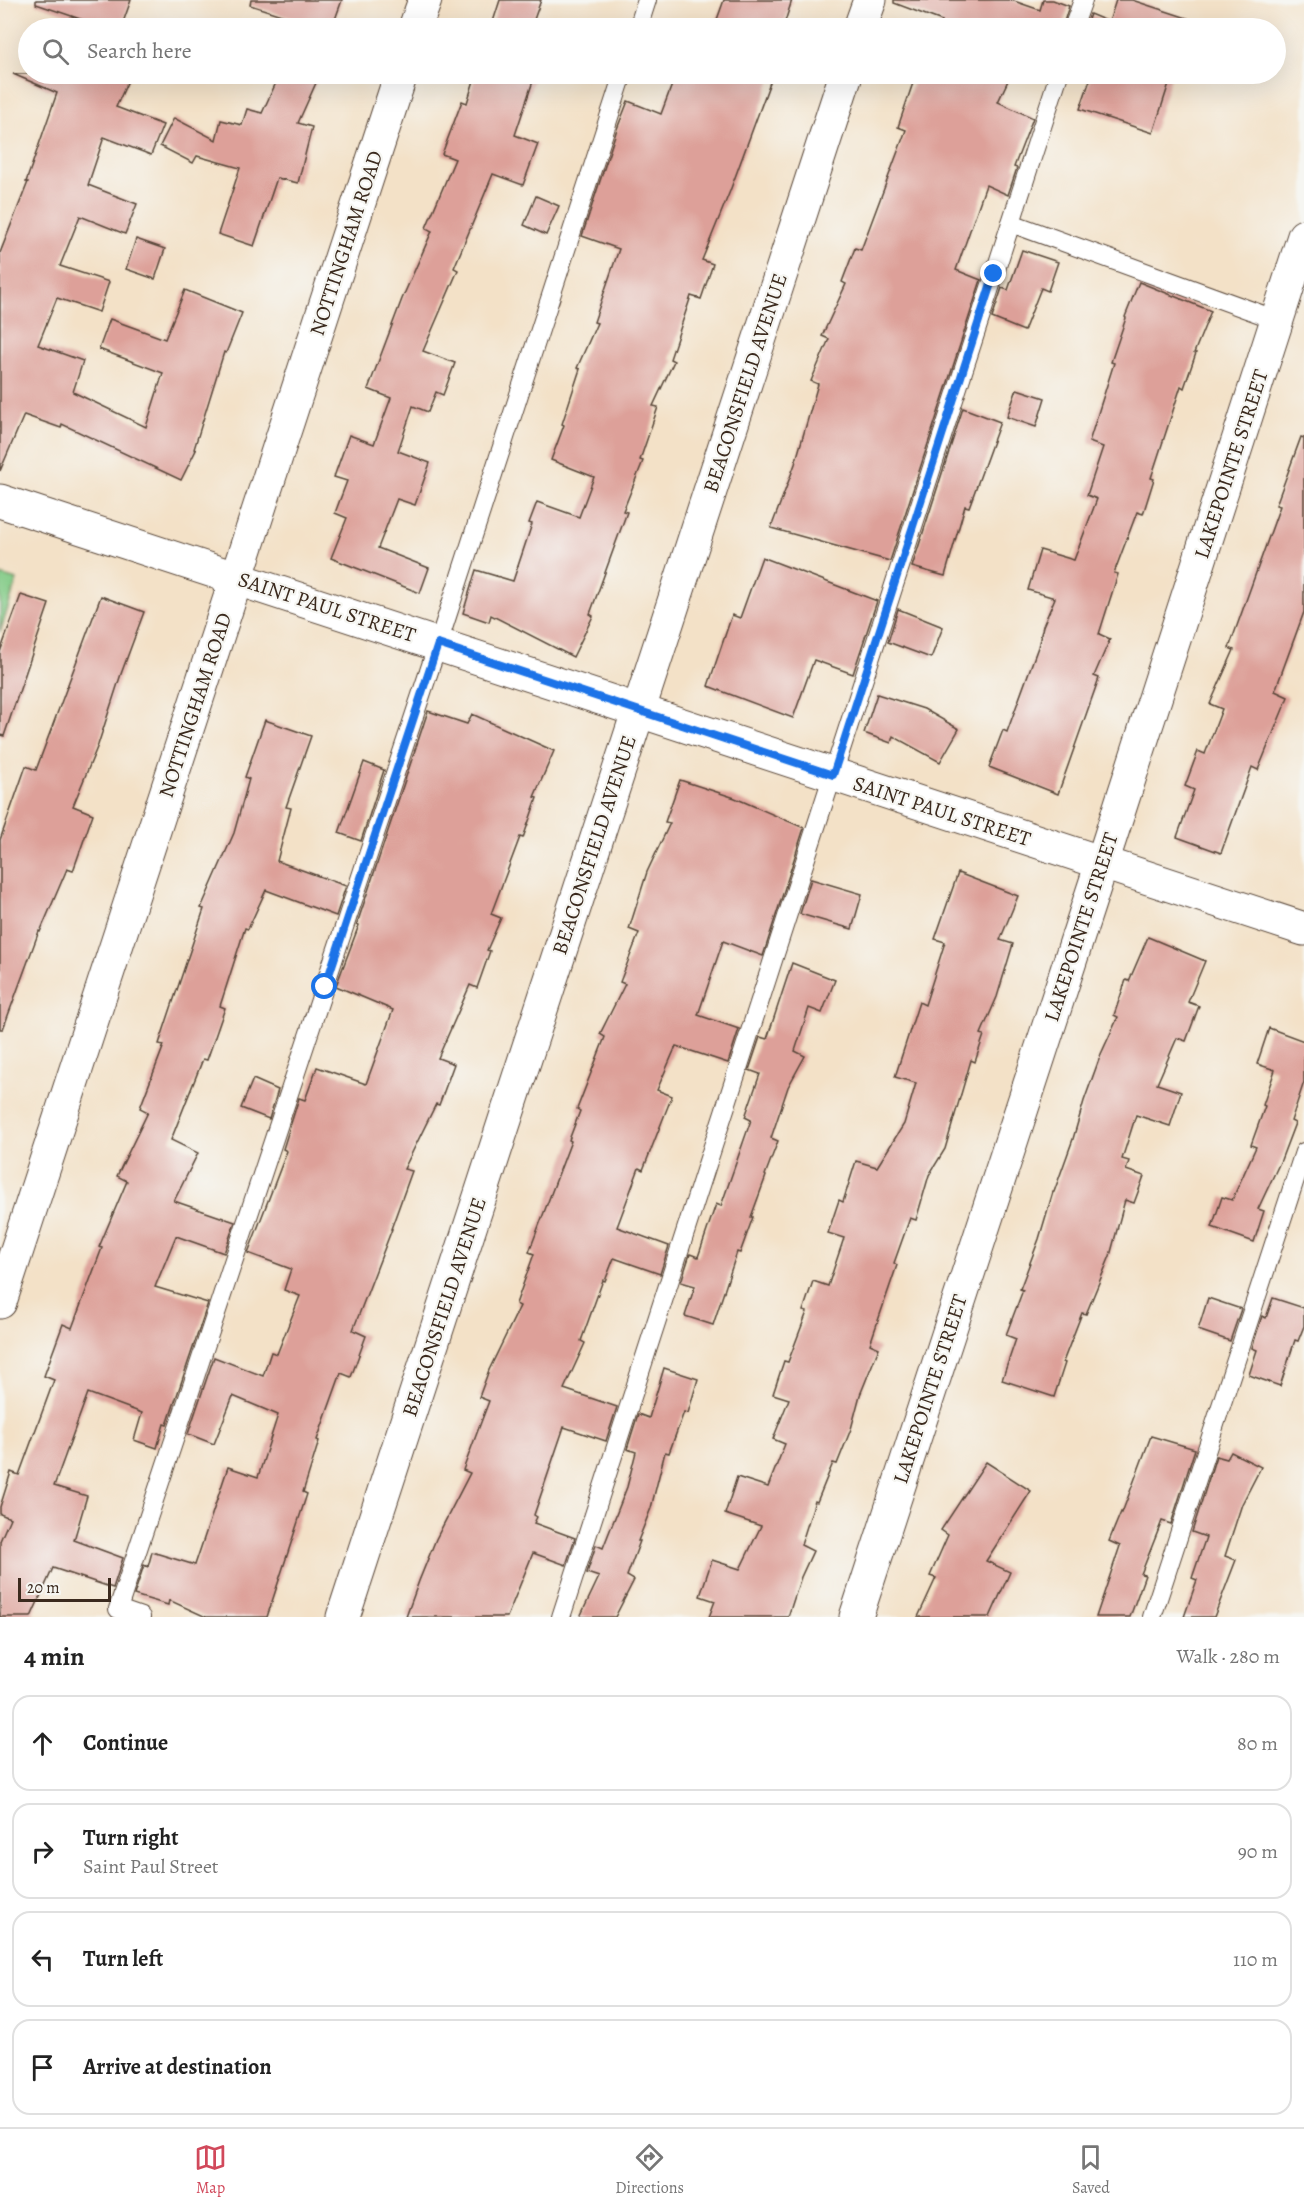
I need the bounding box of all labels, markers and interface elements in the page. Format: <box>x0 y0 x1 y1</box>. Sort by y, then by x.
search box <box>18 18 1286 84</box>
icon: search <box>39 35 72 68</box>
text: Search here <box>87 36 192 66</box>
street label: NOTTINGHAM ROAD <box>303 147 389 339</box>
route end <box>980 260 1006 286</box>
street label: BEACONSFIELD AVENUE <box>696 270 794 496</box>
street label: LAKEPOINTE STREET <box>1187 365 1275 562</box>
street label: SAINT PAUL STREET <box>235 565 420 649</box>
street label: NOTTINGHAM ROAD <box>152 609 238 801</box>
street label: BEACONSFIELD AVENUE <box>545 732 643 958</box>
street label: SAINT PAUL STREET <box>850 769 1035 853</box>
street label: LAKEPOINTE STREET <box>1037 828 1125 1025</box>
route start <box>311 973 337 999</box>
street label: BEACONSFIELD AVENUE <box>395 1194 493 1420</box>
street label: LAKEPOINTE STREET <box>886 1290 974 1487</box>
scale bar <box>18 1575 111 1602</box>
text: 20 m <box>27 1577 60 1599</box>
text: 4 min <box>24 1639 85 1674</box>
text: Walk · 280 m <box>1176 1643 1280 1670</box>
icon: ahead <box>26 1727 59 1760</box>
text: Continue <box>83 1728 168 1758</box>
text: 80 m <box>1237 1730 1278 1757</box>
text: Turn right <box>83 1823 179 1853</box>
icon: right <box>26 1835 59 1868</box>
text: 90 m <box>1238 1838 1278 1865</box>
text: Saint Paul Street <box>83 1853 218 1880</box>
icon: left <box>26 1943 59 1976</box>
text: Turn left <box>83 1944 163 1974</box>
text: 110 m <box>1233 1946 1278 1973</box>
icon: arrive <box>26 2051 59 2084</box>
text: Arrive at destination <box>83 2052 272 2082</box>
tab: Map <box>194 2141 227 2199</box>
tab: Directions <box>615 2141 684 2199</box>
tab: Saved <box>1072 2141 1110 2199</box>

